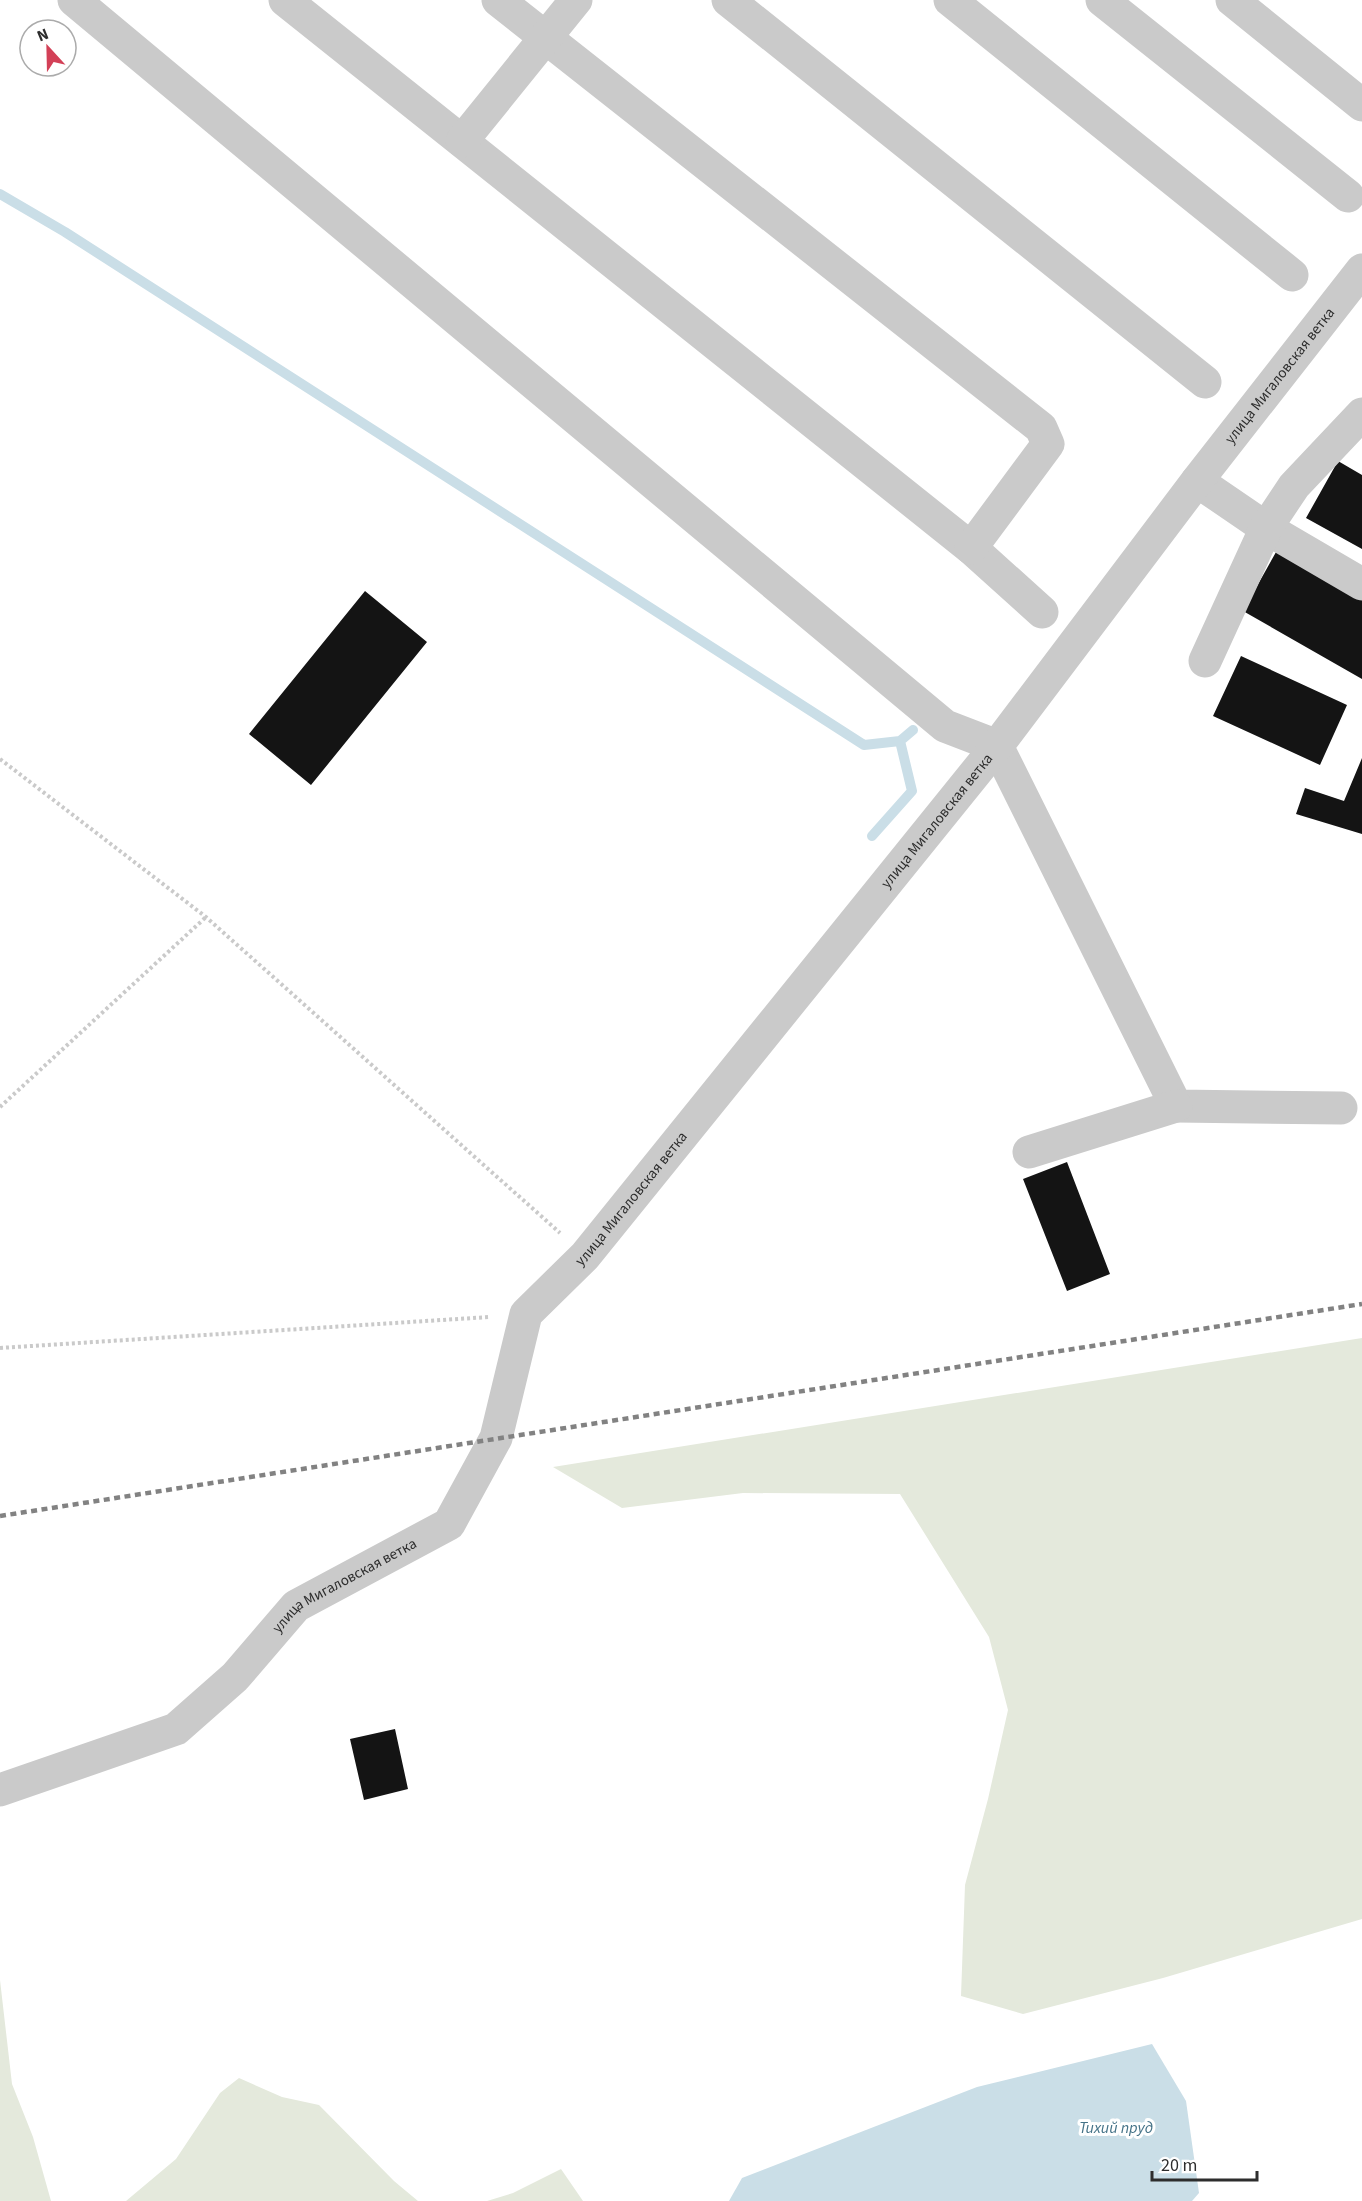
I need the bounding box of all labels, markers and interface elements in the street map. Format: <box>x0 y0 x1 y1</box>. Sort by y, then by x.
north arrow <box>18 18 78 78</box>
text: N <box>34 23 52 47</box>
street label: улица Мигаловская ветка <box>1220 303 1339 448</box>
street label: улица Мигаловская ветка <box>876 749 998 893</box>
street label: улица Мигаловская ветка <box>570 1127 692 1271</box>
street label: улица Мигаловская ветка <box>267 1533 420 1637</box>
water label: Тихий пруд <box>1079 2117 1153 2139</box>
scale bar <box>1152 2144 1257 2182</box>
text: 20 m <box>1161 2153 1197 2178</box>

